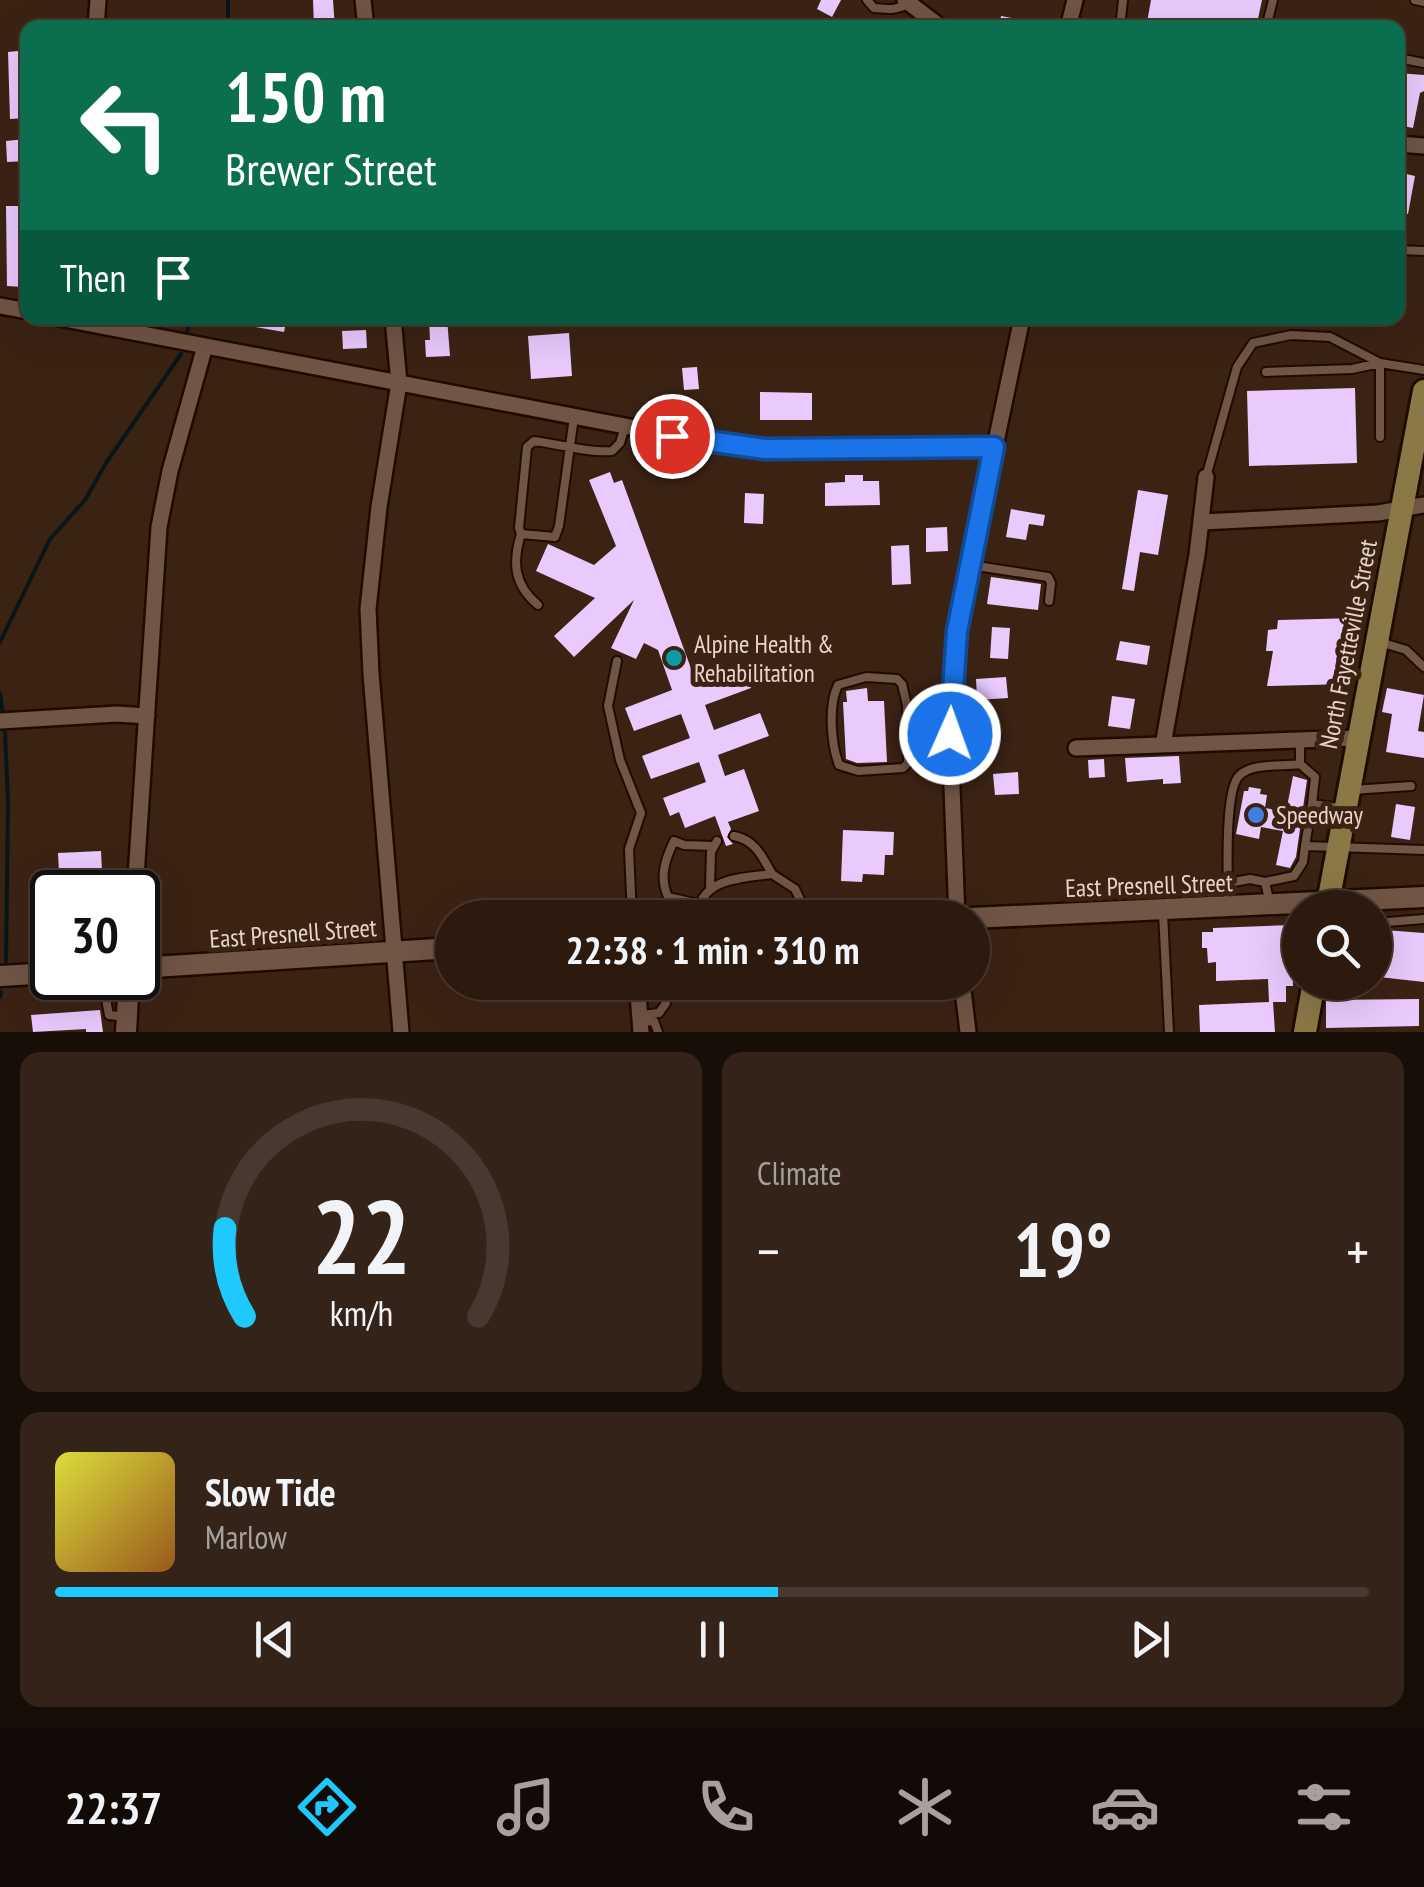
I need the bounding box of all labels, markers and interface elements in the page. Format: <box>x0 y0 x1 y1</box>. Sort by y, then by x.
text: 150 m <box>225 51 386 141</box>
icon: left <box>60 60 190 190</box>
text: Brewer Street <box>225 139 437 197</box>
icon: arrive <box>146 250 201 305</box>
text: Then <box>60 253 126 302</box>
pin <box>630 394 715 479</box>
icon: arrive <box>645 409 700 464</box>
street label: North Fayetteville Street <box>1312 537 1384 751</box>
place label: Alpine Health & Rehabilitation <box>694 628 834 689</box>
marker: Alpine Health & Rehabilitation <box>663 647 685 669</box>
position arrow <box>898 682 1002 786</box>
place label: Speedway <box>1276 799 1364 831</box>
marker: Speedway <box>1245 804 1267 826</box>
street label: East Presnell Street <box>1065 866 1233 904</box>
speed limit sign: 30 <box>30 870 160 1000</box>
map controls <box>1282 890 1392 1000</box>
button: search <box>1282 890 1392 1000</box>
street label: East Presnell Street <box>208 911 378 955</box>
text: 22:38 · 1 min · 310 m <box>566 925 859 974</box>
text: Climate <box>757 1152 841 1194</box>
text: 22 <box>311 1168 411 1303</box>
text: 19° <box>1013 1201 1113 1298</box>
text: − <box>757 1215 780 1286</box>
text: + <box>1346 1215 1369 1286</box>
text: km/h <box>329 1290 393 1336</box>
text: Slow Tide <box>205 1467 336 1516</box>
text: Marlow <box>205 1516 287 1558</box>
icon: previous <box>247 1612 302 1667</box>
icon: pause <box>685 1612 740 1667</box>
icon: next <box>1123 1612 1178 1667</box>
icon: directions <box>292 1772 362 1842</box>
icon: music <box>491 1772 561 1842</box>
icon: phone <box>691 1772 761 1842</box>
icon: climate <box>890 1772 960 1842</box>
icon: car <box>1090 1772 1160 1842</box>
icon: filters <box>1289 1772 1359 1842</box>
text: 22:37 <box>65 1778 162 1836</box>

